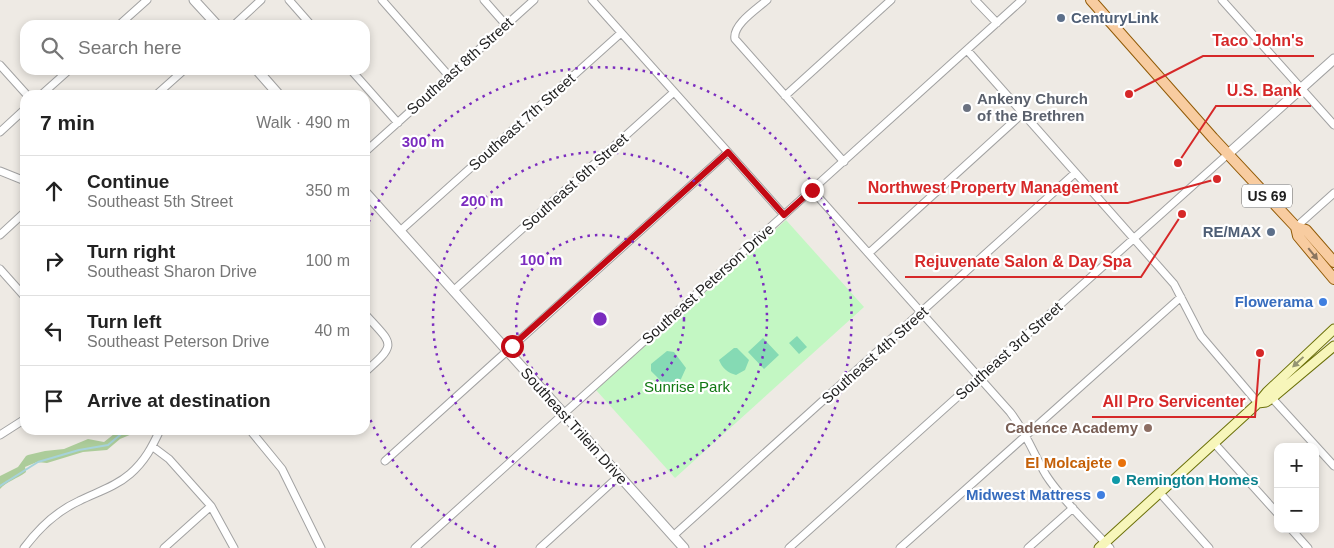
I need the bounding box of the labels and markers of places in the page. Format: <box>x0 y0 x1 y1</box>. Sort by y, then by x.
place label: CenturyLink <box>1071 9 1159 26</box>
marker: CenturyLink <box>1055 12 1067 24</box>
callout: Taco John's <box>1203 25 1314 56</box>
callout: U.S. Bank <box>1216 75 1311 106</box>
place label: Ankeny Church of the Brethren <box>977 90 1088 124</box>
marker: Ankeny Church of the Brethren <box>961 102 973 114</box>
callout: Northwest Property Management <box>858 172 1128 203</box>
place label: RE/MAX <box>1203 223 1261 240</box>
marker: RE/MAX <box>1265 226 1277 238</box>
callout: Rejuvenate Salon & Day Spa <box>905 246 1141 277</box>
place label: Flowerama <box>1235 293 1314 310</box>
marker: Flowerama <box>1317 296 1329 308</box>
centre of rings <box>591 310 609 328</box>
callout: All Pro Servicenter <box>1092 386 1255 417</box>
place label: Cadence Academy <box>1005 419 1139 436</box>
marker: Cadence Academy <box>1142 422 1154 434</box>
place label: El Molcajete <box>1025 454 1112 471</box>
marker: El Molcajete <box>1116 457 1128 469</box>
place label: Remington Homes <box>1126 471 1259 488</box>
marker: Remington Homes <box>1110 474 1122 486</box>
place label: Midwest Mattress <box>966 486 1091 503</box>
marker: Midwest Mattress <box>1095 489 1107 501</box>

